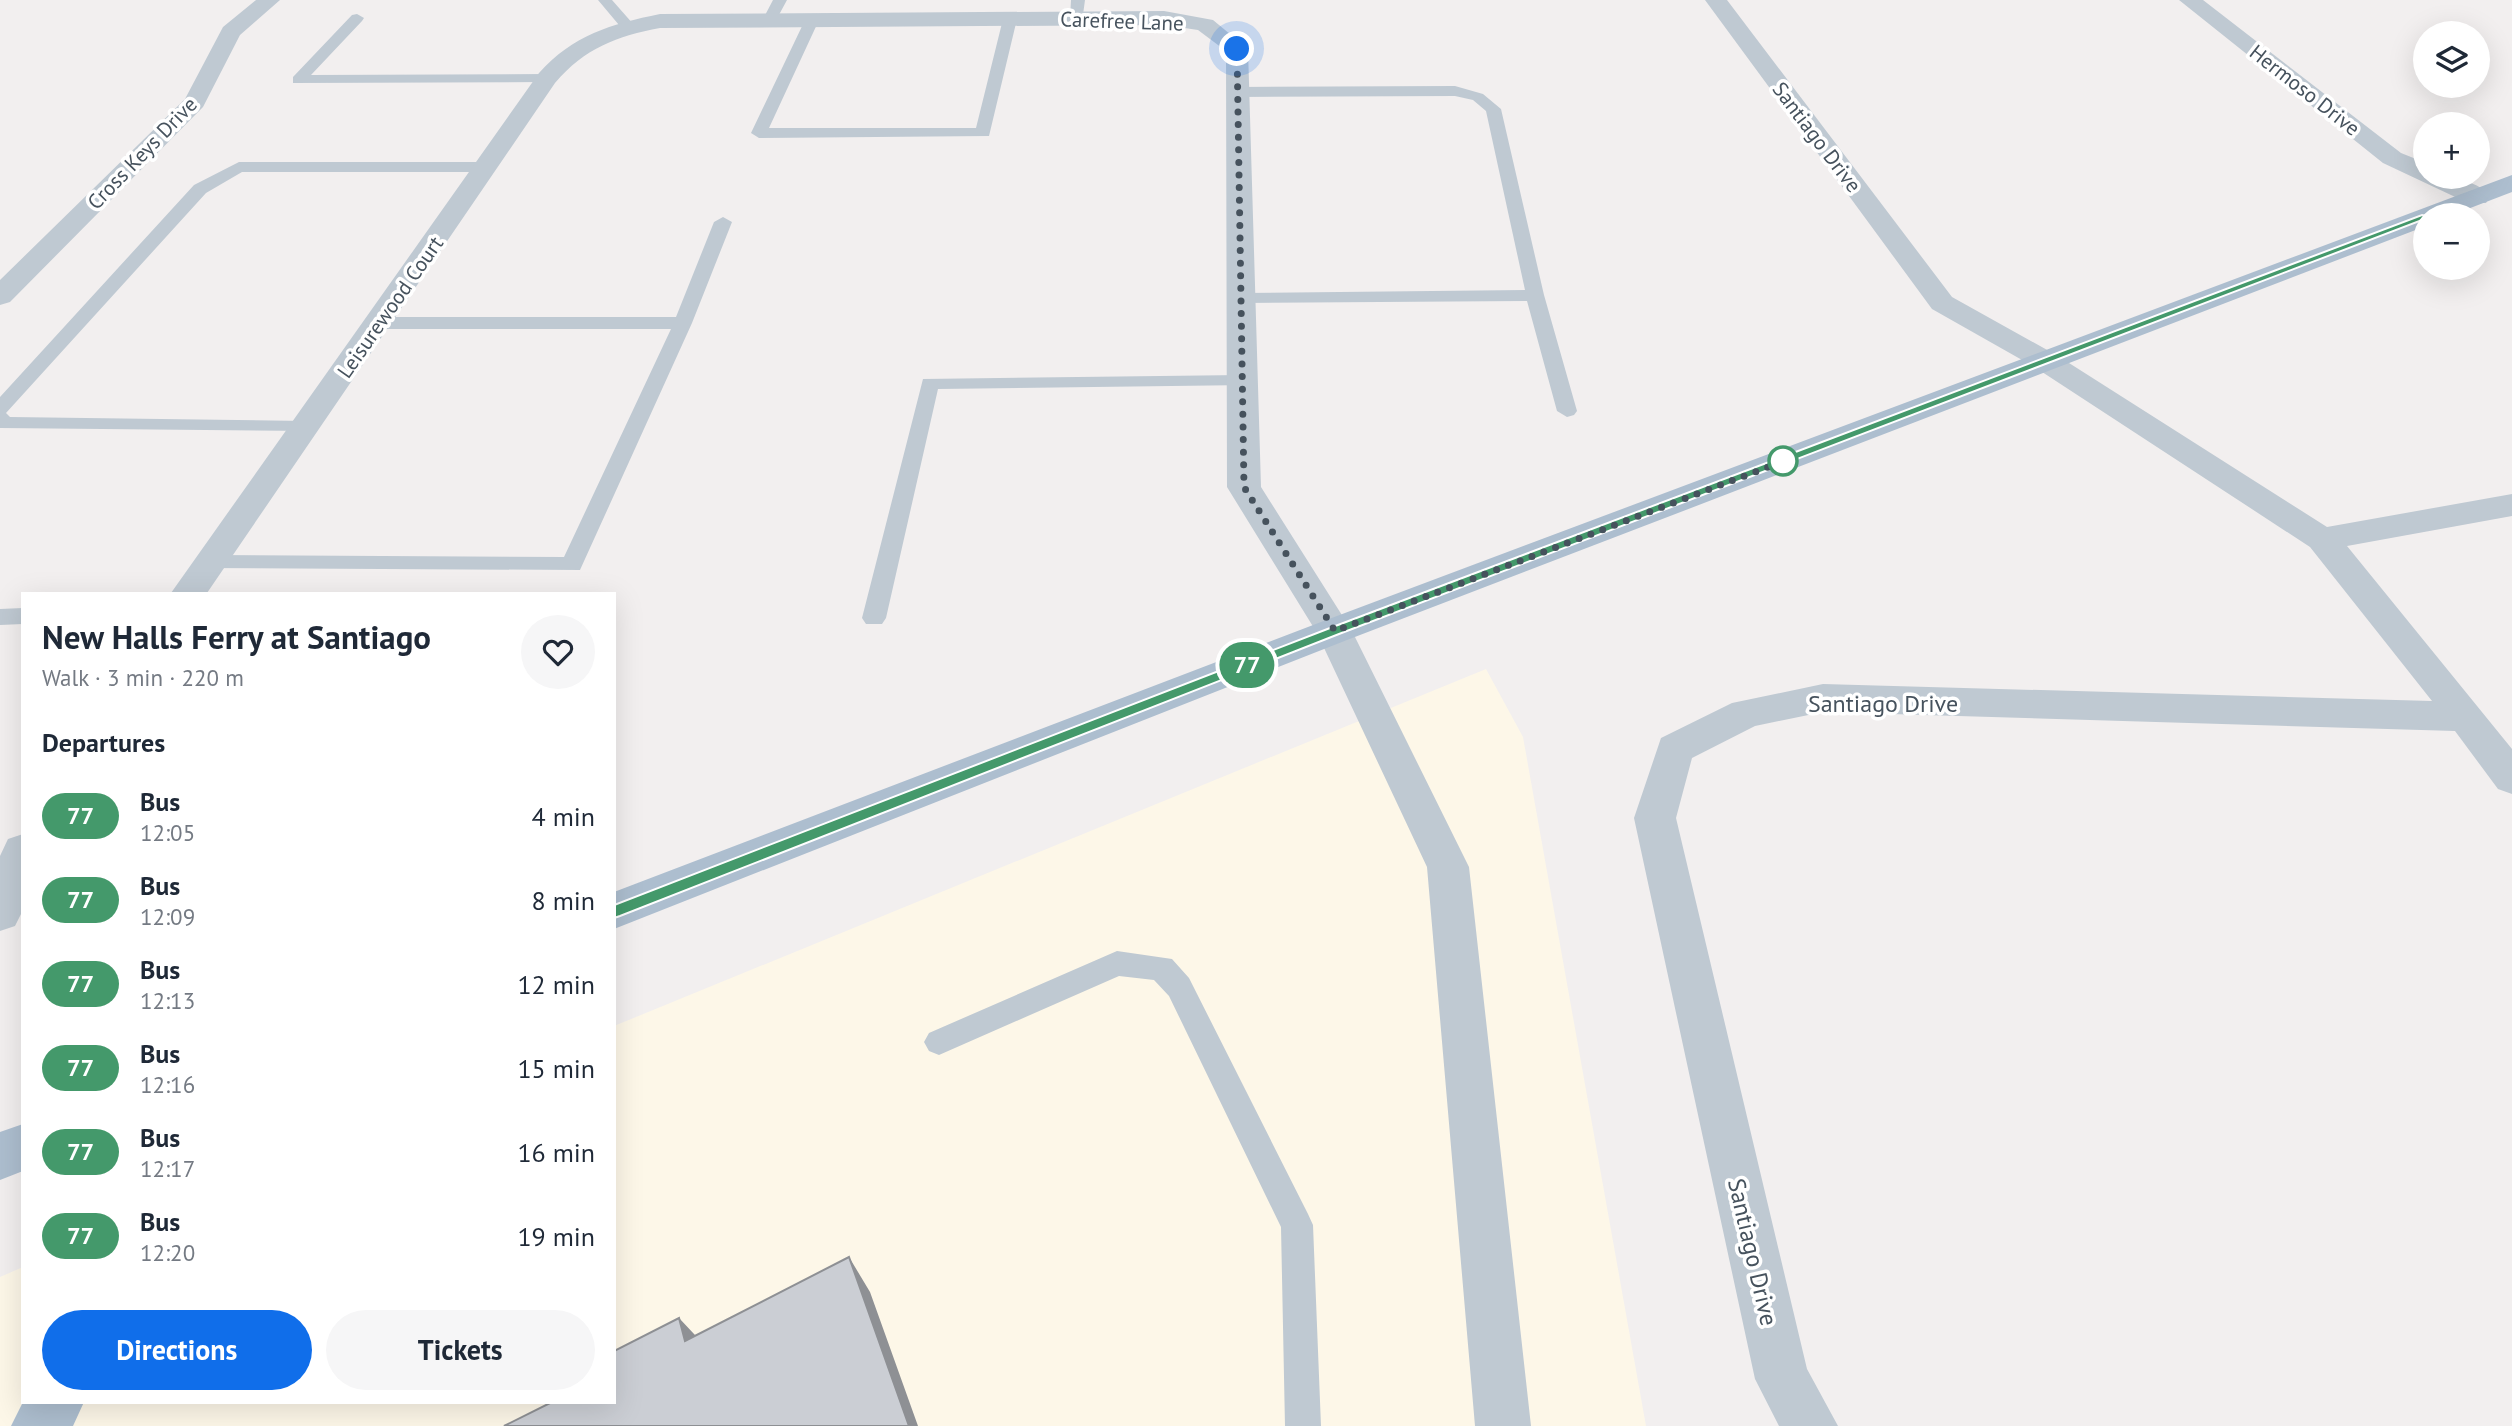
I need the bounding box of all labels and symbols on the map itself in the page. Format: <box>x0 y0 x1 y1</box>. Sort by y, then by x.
street label: Carefree Lane <box>1060 5 1184 37</box>
your location <box>1219 31 1254 66</box>
street label: Hermoso Drive <box>2244 38 2366 142</box>
street label: Santiago Drive <box>1767 76 1867 198</box>
street label: Cross Keys Drive <box>81 91 203 215</box>
street label: Leisurewood Court <box>331 231 449 383</box>
unlabelled marker <box>1768 446 1798 476</box>
line badge: 77 <box>1216 642 1278 688</box>
street label: Santiago Drive <box>1808 688 1958 719</box>
street label: Santiago Drive <box>1721 1175 1785 1329</box>

